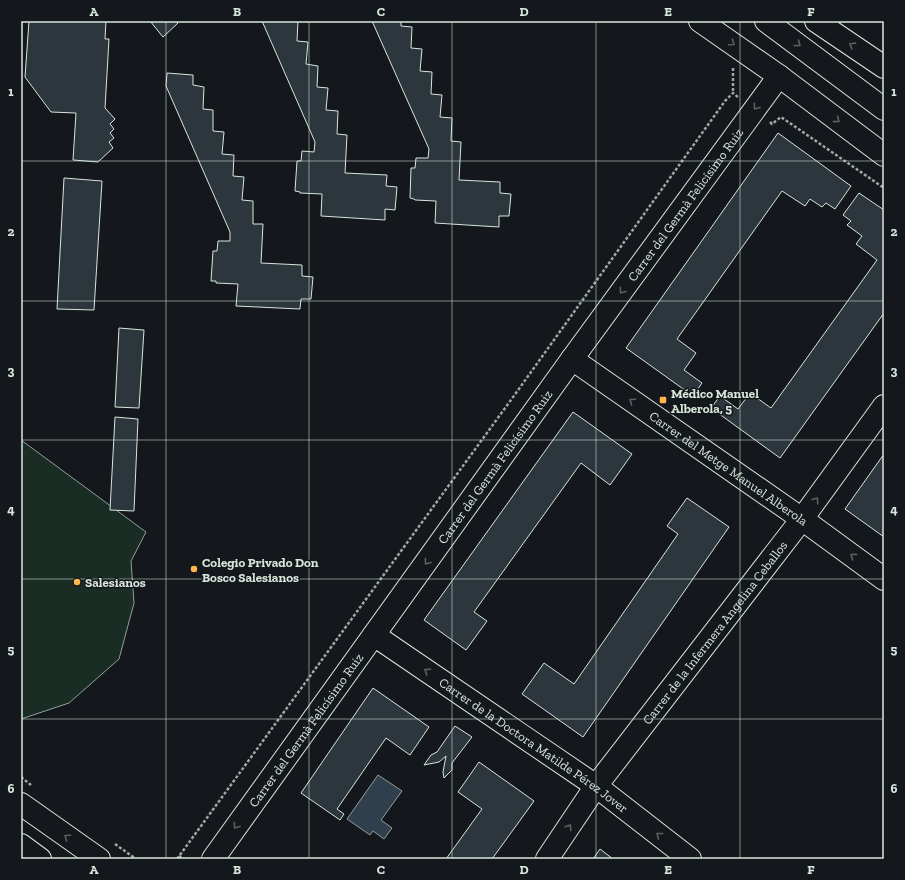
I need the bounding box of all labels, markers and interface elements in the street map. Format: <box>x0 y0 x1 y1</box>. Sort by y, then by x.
text: A <box>90 4 99 19</box>
text: B <box>233 4 241 19</box>
text: C <box>377 4 385 19</box>
text: D <box>519 4 529 19</box>
text: E <box>664 4 672 19</box>
text: F <box>807 4 815 19</box>
one-way arrow <box>728 38 735 46</box>
one-way arrow <box>793 39 800 46</box>
one-way arrow <box>849 42 856 50</box>
text: 1 <box>8 84 14 99</box>
text: 1 <box>891 84 897 99</box>
one-way arrow <box>754 103 761 110</box>
one-way arrow <box>833 115 840 122</box>
street label: Carrer del Germà Felicísimo Ruiz <box>625 125 746 284</box>
text: 2 <box>8 224 15 239</box>
text: 2 <box>891 224 898 239</box>
one-way arrow <box>619 287 626 294</box>
text: 3 <box>8 363 15 378</box>
text: 3 <box>891 363 898 378</box>
place label: Médico Manuel Alberola, 5 <box>671 386 759 416</box>
street label: Carrer del Germà Felicísimo Ruiz <box>435 387 555 547</box>
marker: Médico Manuel Alberola, 5 <box>658 395 668 405</box>
one-way arrow <box>629 398 636 406</box>
street label: Carrer del Metge Manuel Alberola <box>646 408 811 529</box>
one-way arrow <box>811 497 819 504</box>
text: 4 <box>7 502 15 517</box>
text: 4 <box>890 502 898 517</box>
street label: Carrer de la Infermera Angelina Ceballos <box>639 538 791 727</box>
one-way arrow <box>850 554 857 561</box>
place label: Colegio Privado Don Bosco Salesianos <box>202 555 319 585</box>
one-way arrow <box>424 558 432 565</box>
marker: Colegio Privado Don Bosco Salesianos <box>189 564 199 574</box>
place label: Salesianos <box>85 575 146 590</box>
marker: Salesianos <box>72 577 82 587</box>
text: 5 <box>8 642 15 657</box>
text: 5 <box>891 642 898 657</box>
street label: Carrer del Germà Felicísimo Ruiz <box>246 650 366 810</box>
one-way arrow <box>424 668 431 676</box>
street label: Carrer de la Doctora Matilde Pérez Jover <box>436 675 631 816</box>
text: 6 <box>8 781 15 796</box>
text: 6 <box>891 781 898 796</box>
one-way arrow <box>234 822 241 829</box>
one-way arrow <box>564 824 571 831</box>
one-way arrow <box>657 833 664 840</box>
one-way arrow <box>65 835 72 842</box>
text: A <box>90 862 99 877</box>
text: B <box>233 862 241 877</box>
text: C <box>377 862 385 877</box>
text: D <box>519 862 529 877</box>
text: E <box>664 862 672 877</box>
text: F <box>807 862 815 877</box>

